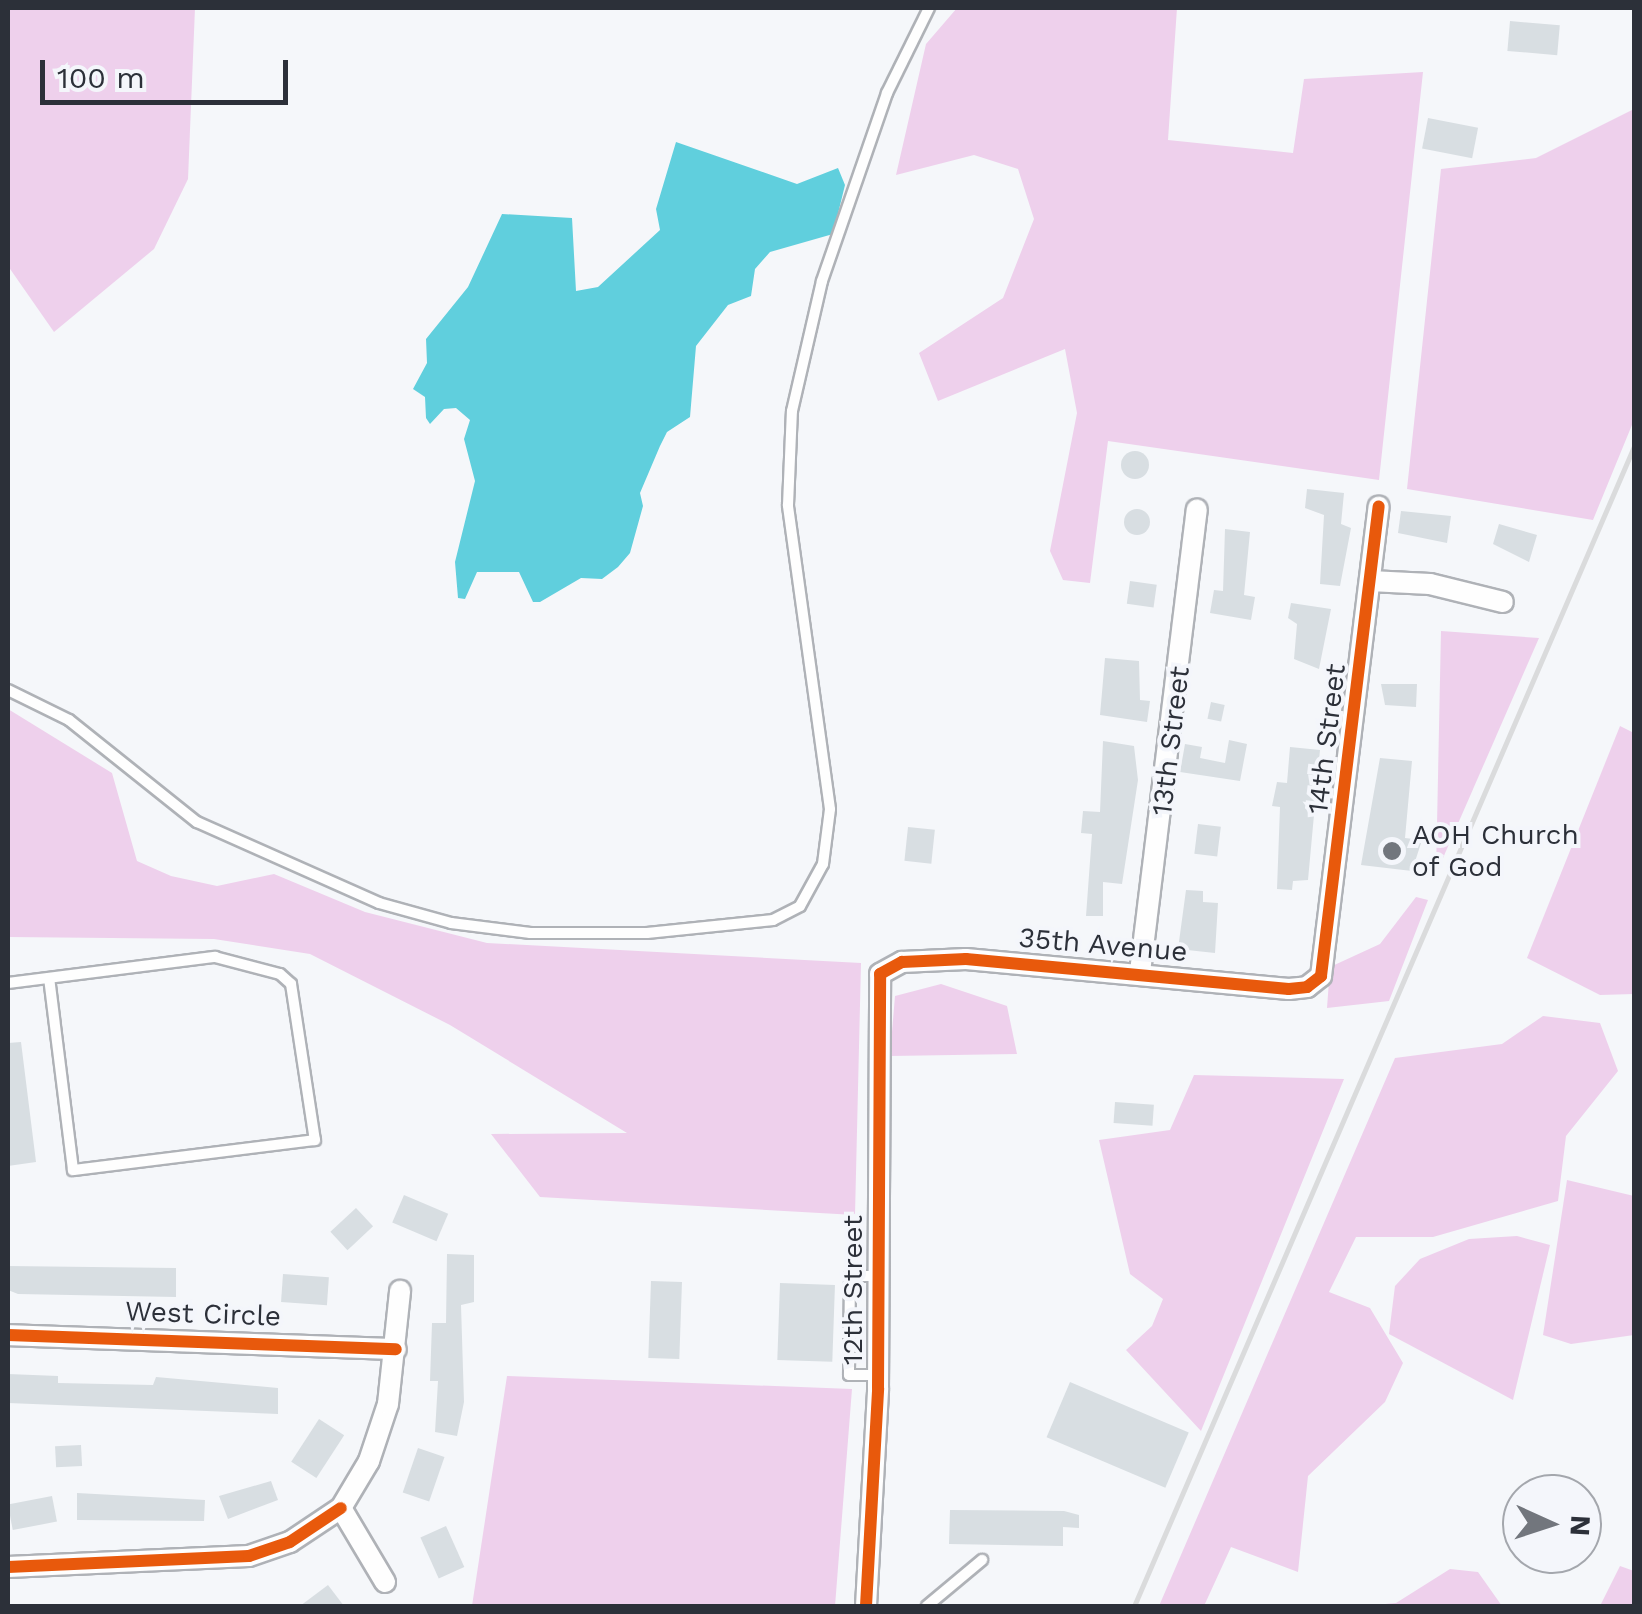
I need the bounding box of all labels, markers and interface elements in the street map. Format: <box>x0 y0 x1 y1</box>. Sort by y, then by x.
scale bar <box>45 40 292 102</box>
text: 100 m <box>57 60 145 95</box>
street label: 14th Street <box>1301 662 1353 816</box>
street label: 13th Street <box>1145 664 1197 818</box>
place label: AOH Church of God <box>1412 818 1579 884</box>
marker: AOH Church of God <box>1381 840 1403 862</box>
street label: 35th Avenue <box>1017 921 1189 969</box>
street label: 12th Street <box>836 1215 870 1365</box>
street label: West Circle <box>124 1294 282 1334</box>
north arrow <box>1502 1474 1602 1574</box>
text: N <box>1563 1514 1597 1537</box>

